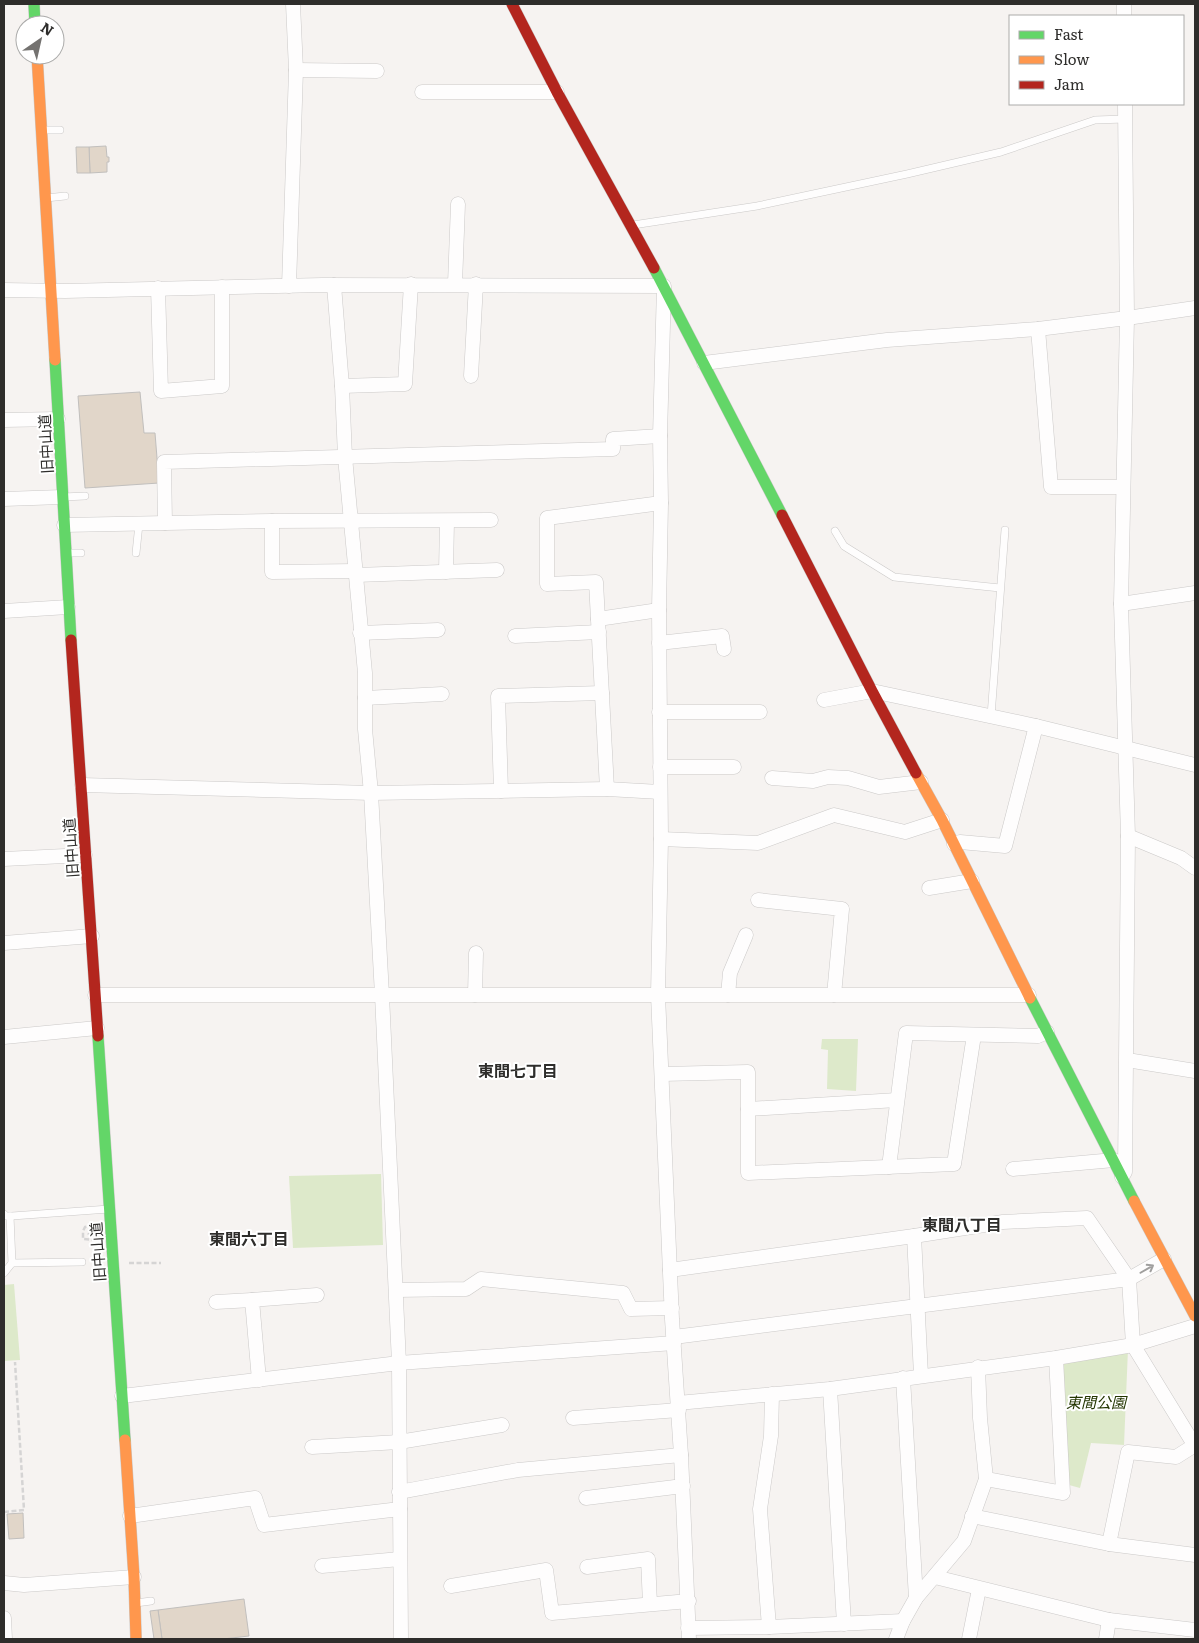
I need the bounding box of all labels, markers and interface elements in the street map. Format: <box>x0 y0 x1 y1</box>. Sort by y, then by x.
north arrow <box>15 15 65 65</box>
legend <box>1009 15 1184 105</box>
text: N <box>37 17 58 40</box>
text: Fast <box>1054 22 1083 45</box>
text: Slow <box>1054 47 1089 70</box>
text: Jam <box>1054 72 1085 95</box>
street label: 旧中山道 <box>32 413 58 475</box>
street label: 旧中山道 <box>56 817 84 879</box>
district label: 東間七丁目 <box>478 1058 558 1082</box>
district label: 東間八丁目 <box>922 1212 1002 1236</box>
street label: 旧中山道 <box>83 1221 111 1283</box>
district label: 東間六丁目 <box>209 1226 289 1250</box>
one-way arrow <box>1139 1263 1153 1273</box>
park label: 東間公園 <box>1066 1390 1128 1413</box>

